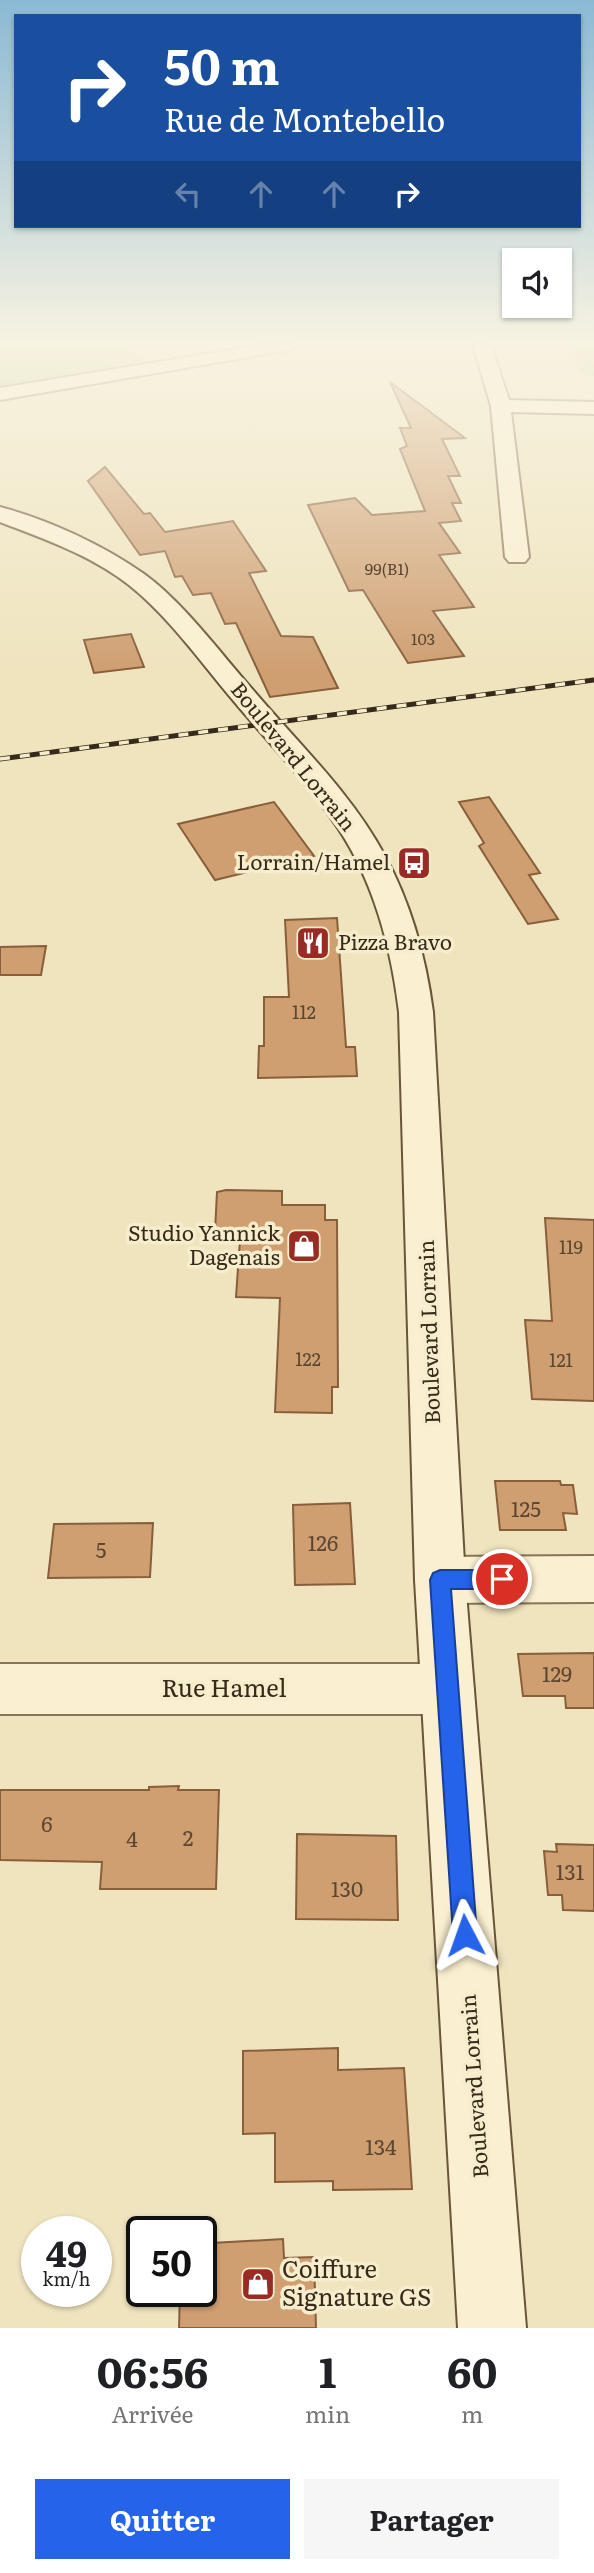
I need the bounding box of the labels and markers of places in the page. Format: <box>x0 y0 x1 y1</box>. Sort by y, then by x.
bus stop icon: Lorrain/Hamel <box>395 844 433 882</box>
place label: Lorrain/Hamel <box>237 845 390 876</box>
restaurant icon: Pizza Bravo <box>294 924 332 962</box>
place label: Pizza Bravo <box>338 925 452 956</box>
place label: Studio Yannick Dagenais <box>128 1216 280 1271</box>
shop icon: Studio Yannick Dagenais <box>285 1227 323 1265</box>
pin <box>472 1549 532 1609</box>
place label: Coiffure Signature GS <box>282 2250 431 2313</box>
shop icon: Coiffure Signature GS <box>239 2265 277 2303</box>

